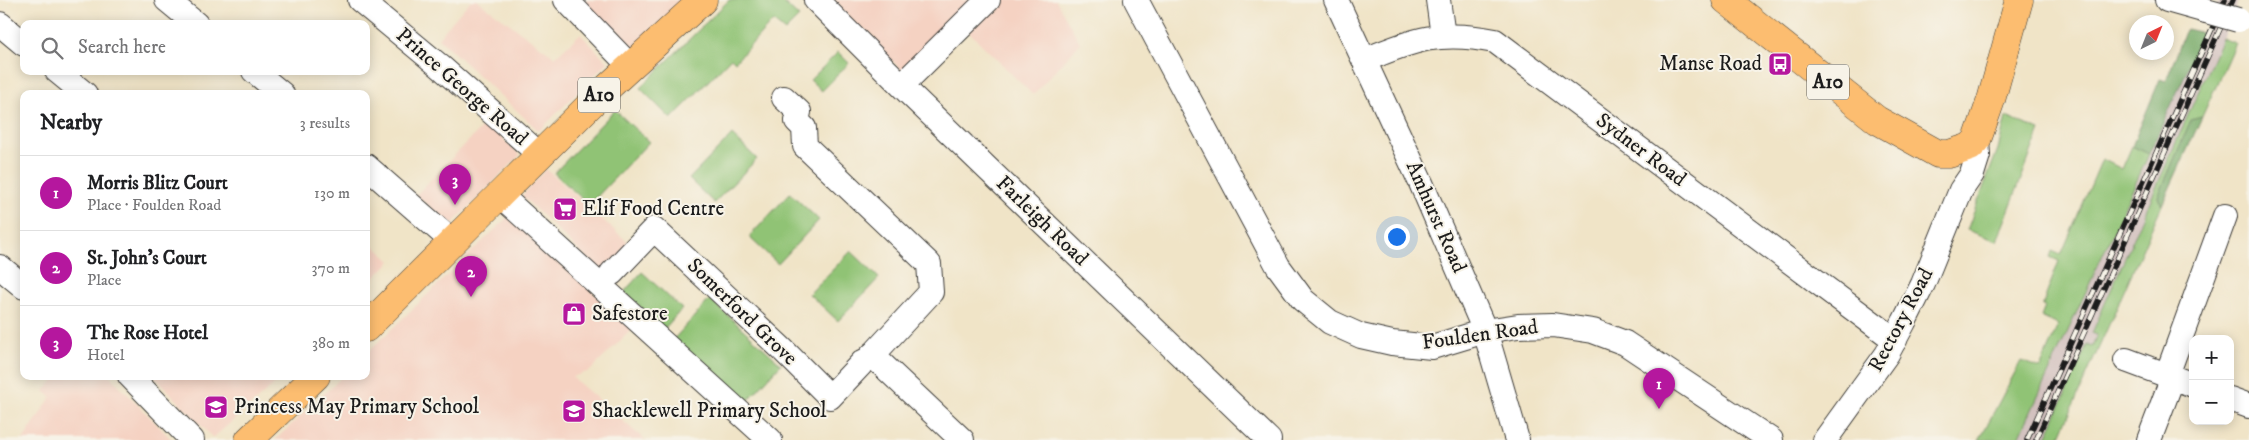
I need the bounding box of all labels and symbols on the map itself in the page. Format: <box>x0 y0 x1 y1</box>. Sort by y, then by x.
north arrow <box>2129 15 2174 60</box>
street label: Prince George Road <box>391 22 534 152</box>
place label: Manse Road <box>1659 51 1763 77</box>
bus stop icon: Manse Road <box>1767 51 1793 77</box>
road number: A10 <box>1807 64 1849 100</box>
road number: A10 <box>578 78 620 112</box>
street label: Sydner Road <box>1591 108 1692 193</box>
street label: Amhurst Road <box>1400 157 1472 277</box>
pin: 3 <box>439 164 471 205</box>
street label: Farleigh Road <box>990 171 1094 272</box>
supermarket icon: Elif Food Centre <box>552 196 578 222</box>
place label: Elif Food Centre <box>582 196 724 222</box>
your location <box>1384 224 1410 250</box>
street label: Somerford Grove <box>681 253 803 371</box>
pin: 2 <box>455 256 487 297</box>
street label: Rectory Road <box>1863 263 1940 377</box>
shop icon: Safestore <box>561 301 587 327</box>
place label: Safestore <box>592 301 668 327</box>
street label: Foulden Road <box>1420 314 1540 356</box>
pin: 1 <box>1643 368 1675 409</box>
school or university icon: Princess May Primary School <box>203 394 229 420</box>
place label: Princess May Primary School <box>234 394 480 420</box>
school or university icon: Shacklewell Primary School <box>561 398 587 424</box>
place label: Shacklewell Primary School <box>592 398 827 424</box>

